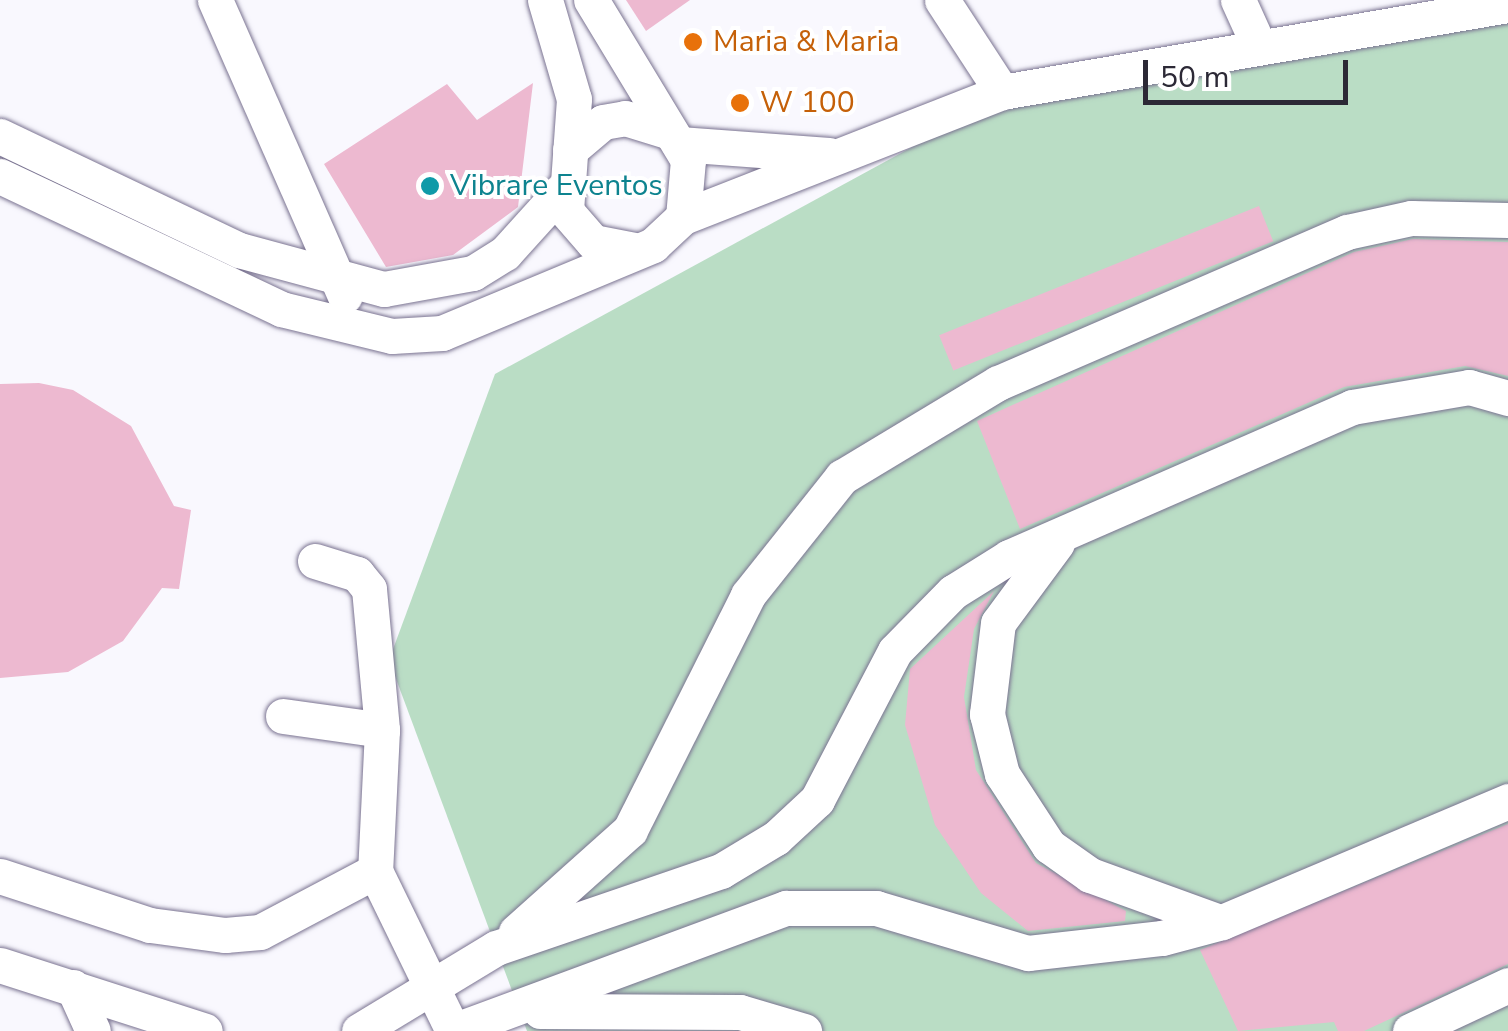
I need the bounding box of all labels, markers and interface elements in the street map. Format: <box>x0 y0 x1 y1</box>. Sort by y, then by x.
place label: Maria & Maria <box>713 24 900 60</box>
marker: Maria & Maria <box>682 31 704 53</box>
scale bar <box>1148 40 1353 102</box>
text: 50 m <box>1160 57 1229 98</box>
place label: W 100 <box>760 85 855 121</box>
marker: W 100 <box>729 92 751 114</box>
place label: Vibrare Eventos <box>450 168 663 204</box>
marker: Vibrare Eventos <box>419 175 441 197</box>

